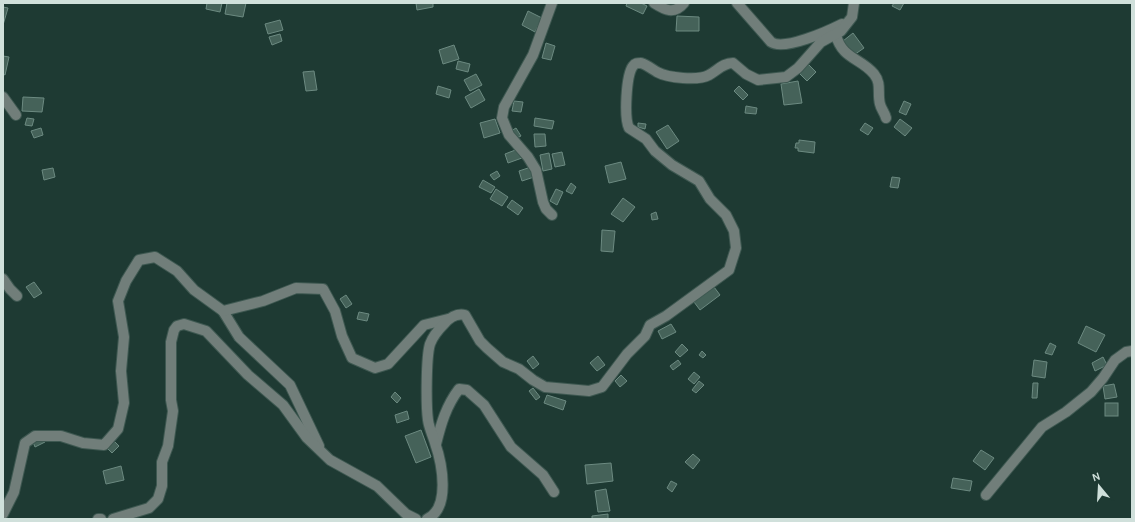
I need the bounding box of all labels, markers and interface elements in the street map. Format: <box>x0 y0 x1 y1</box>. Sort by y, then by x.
north arrow <box>1079 466 1119 506</box>
text: N <box>1090 470 1102 484</box>

